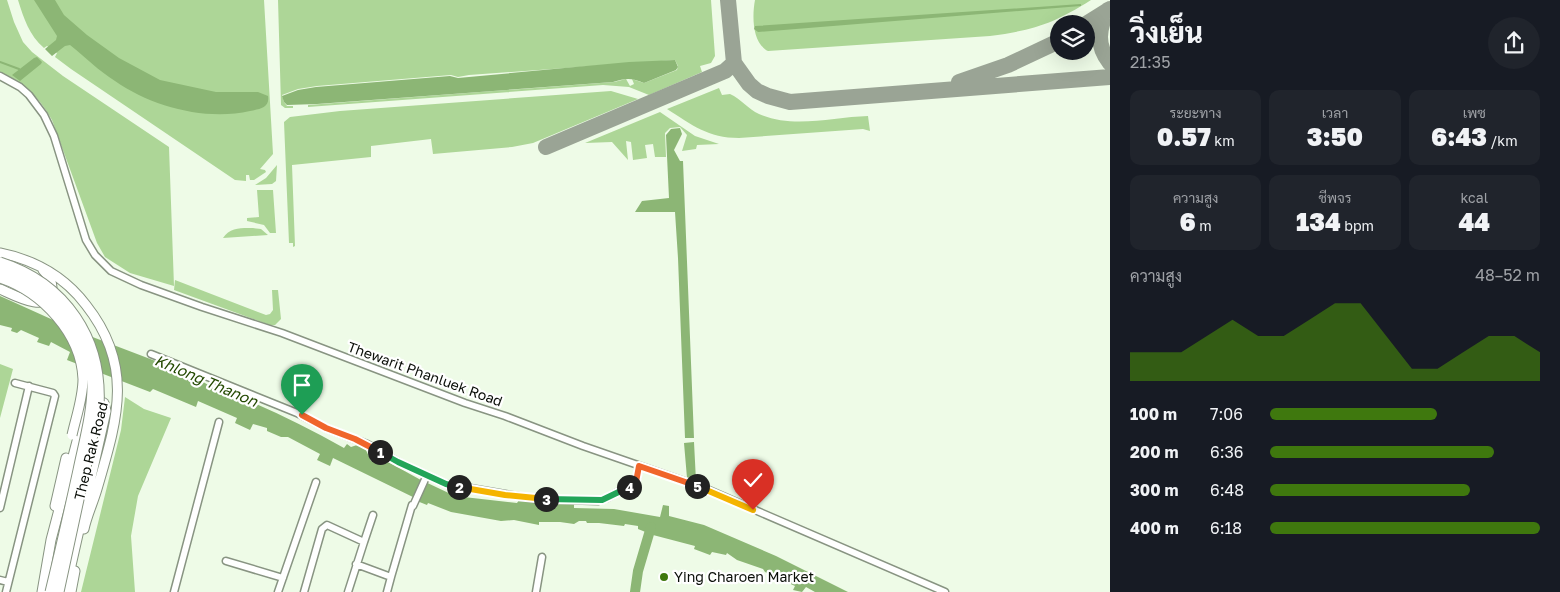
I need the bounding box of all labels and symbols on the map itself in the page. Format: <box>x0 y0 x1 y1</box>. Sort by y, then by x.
street label: Thewarit Phanluek Road <box>345 338 505 410</box>
water label: Khlong Thanon <box>152 350 261 411</box>
pin <box>281 364 323 415</box>
street label: Thep Rak Road <box>70 400 111 502</box>
pin: 1 <box>368 440 392 464</box>
pin <box>732 459 774 510</box>
pin: 2 <box>446 474 472 500</box>
pin: 4 <box>616 474 642 500</box>
pin: 5 <box>684 474 710 498</box>
pin: 3 <box>534 486 558 512</box>
place label: Ying Charoen Market <box>674 568 814 585</box>
marker: Ying Charoen Market <box>658 571 670 583</box>

